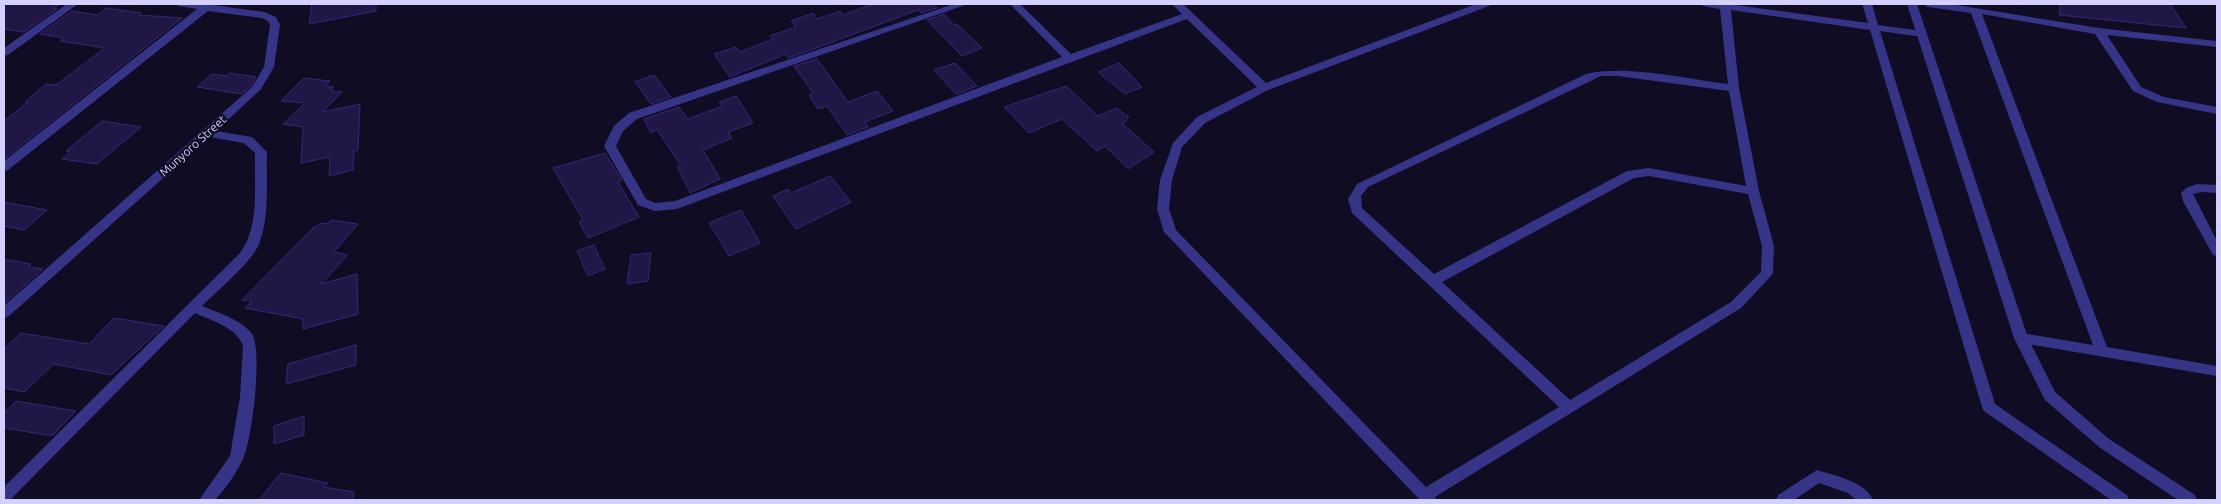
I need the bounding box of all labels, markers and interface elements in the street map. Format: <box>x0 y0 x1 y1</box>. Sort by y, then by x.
street label: Munyoro Street <box>157 112 229 179</box>

